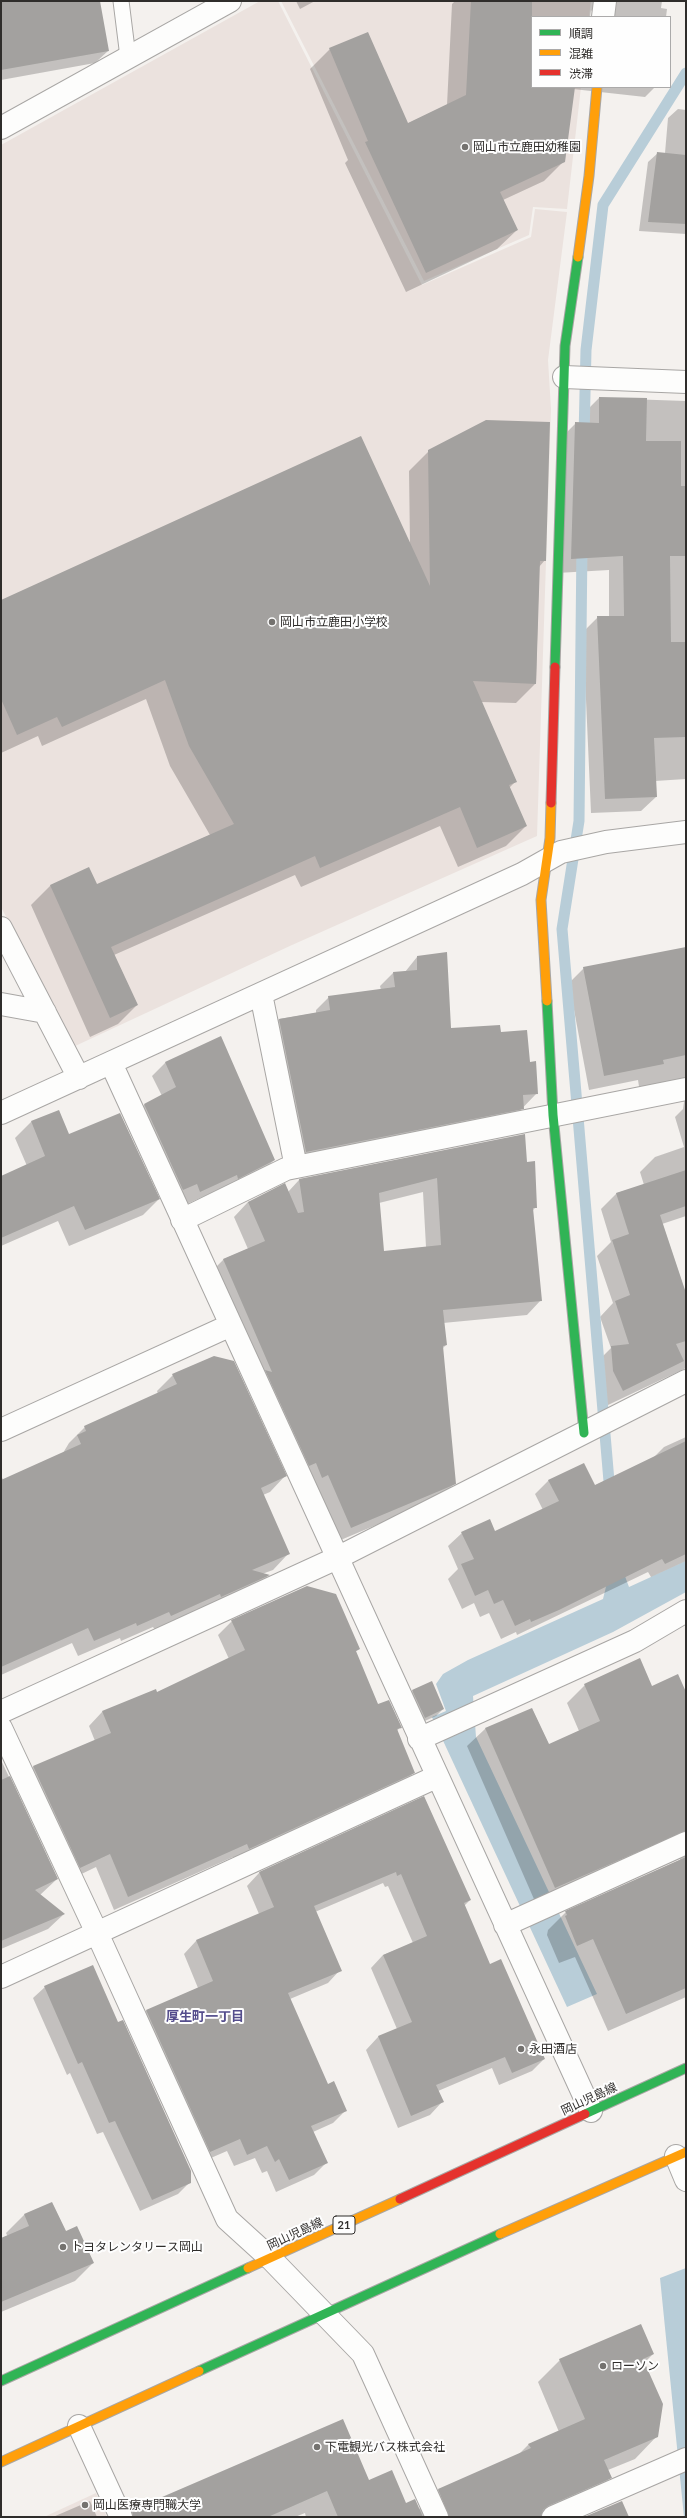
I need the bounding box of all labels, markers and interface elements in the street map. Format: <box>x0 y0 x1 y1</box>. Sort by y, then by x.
legend <box>531 16 671 88</box>
text: 順調 <box>569 26 593 41</box>
text: 混雑 <box>569 46 593 61</box>
text: 渋滞 <box>569 66 593 81</box>
place label: 岡山市立鹿田幼稚園 <box>473 140 581 154</box>
marker: 岡山市立鹿田幼稚園 <box>460 142 470 152</box>
place label: 岡山市立鹿田小学校 <box>280 615 388 629</box>
marker: 岡山市立鹿田小学校 <box>267 617 277 627</box>
district label: 厚生町一丁目 <box>166 2009 244 2025</box>
place label: 永田酒店 <box>529 2042 577 2056</box>
marker: 永田酒店 <box>516 2044 526 2054</box>
street label: 岡山児島線 <box>559 2080 619 2118</box>
street label: 岡山児島線 <box>265 2215 325 2253</box>
road number: 21 <box>333 2216 355 2234</box>
place label: トヨタレンタリース岡山 <box>71 2240 203 2254</box>
marker: トヨタレンタリース岡山 <box>58 2242 68 2252</box>
place label: ローソン <box>611 2359 659 2373</box>
marker: ローソン <box>598 2361 608 2371</box>
place label: 下電観光バス株式会社 <box>325 2440 445 2454</box>
marker: 下電観光バス株式会社 <box>312 2442 322 2452</box>
place label: 岡山医療専門職大学 <box>93 2498 201 2512</box>
marker: 岡山医療専門職大学 <box>80 2500 90 2510</box>

